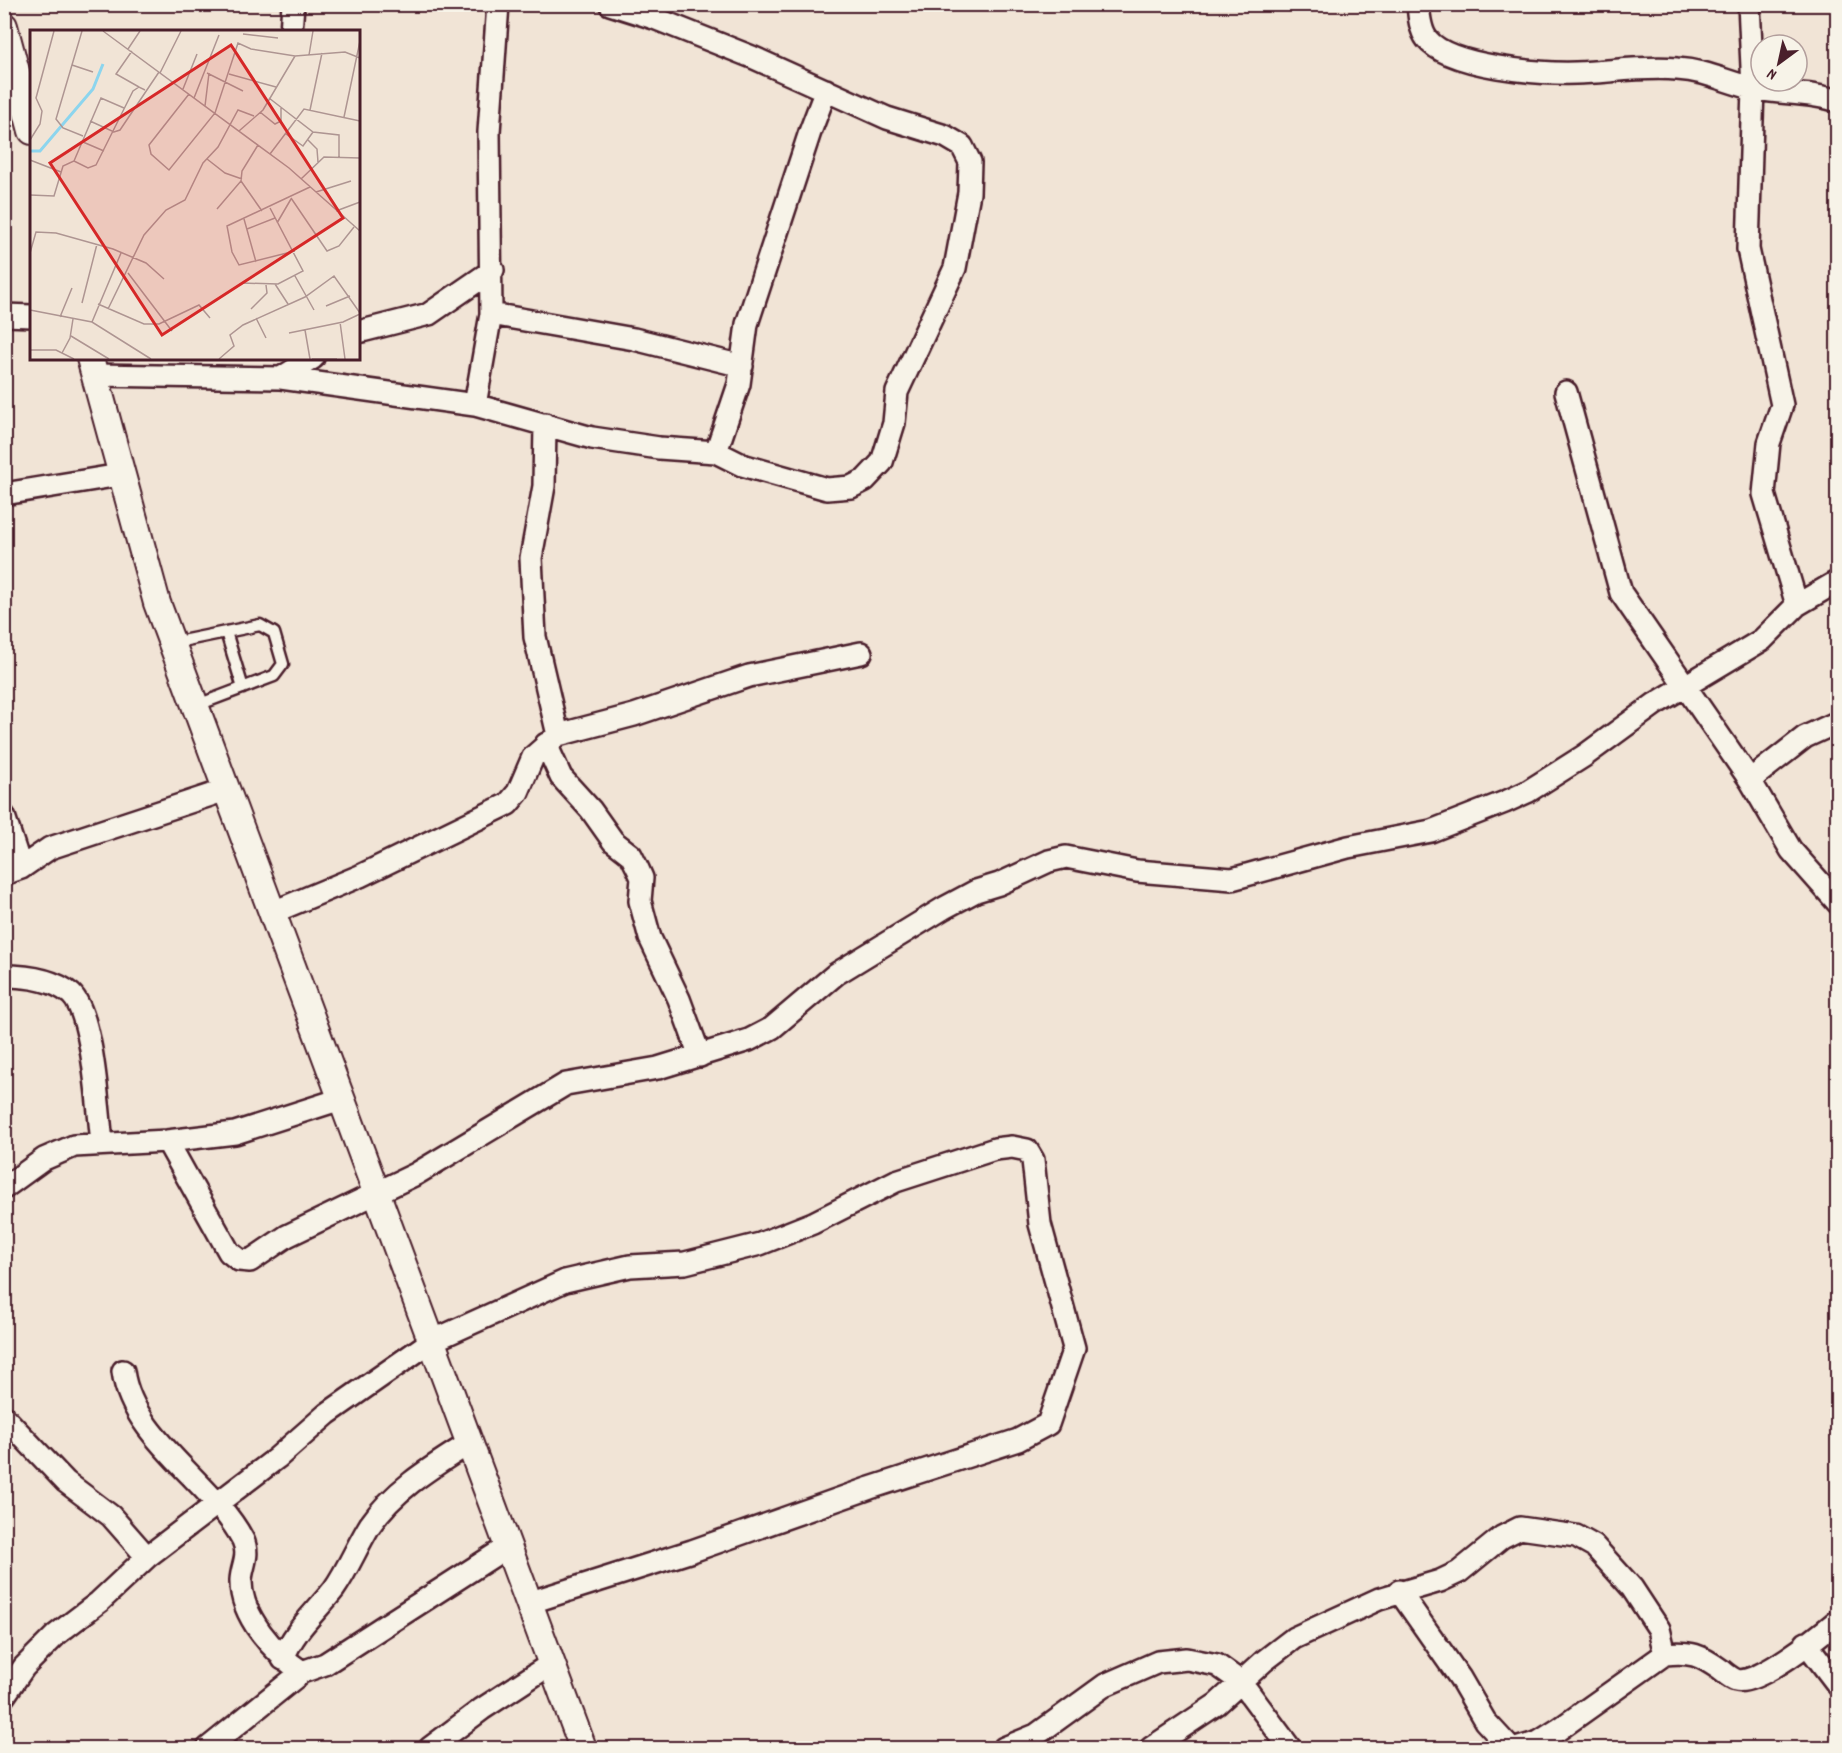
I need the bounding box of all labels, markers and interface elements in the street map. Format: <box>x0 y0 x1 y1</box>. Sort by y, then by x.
inset map <box>30 30 360 360</box>
north arrow <box>1749 33 1809 93</box>
text: N <box>1763 62 1782 85</box>

